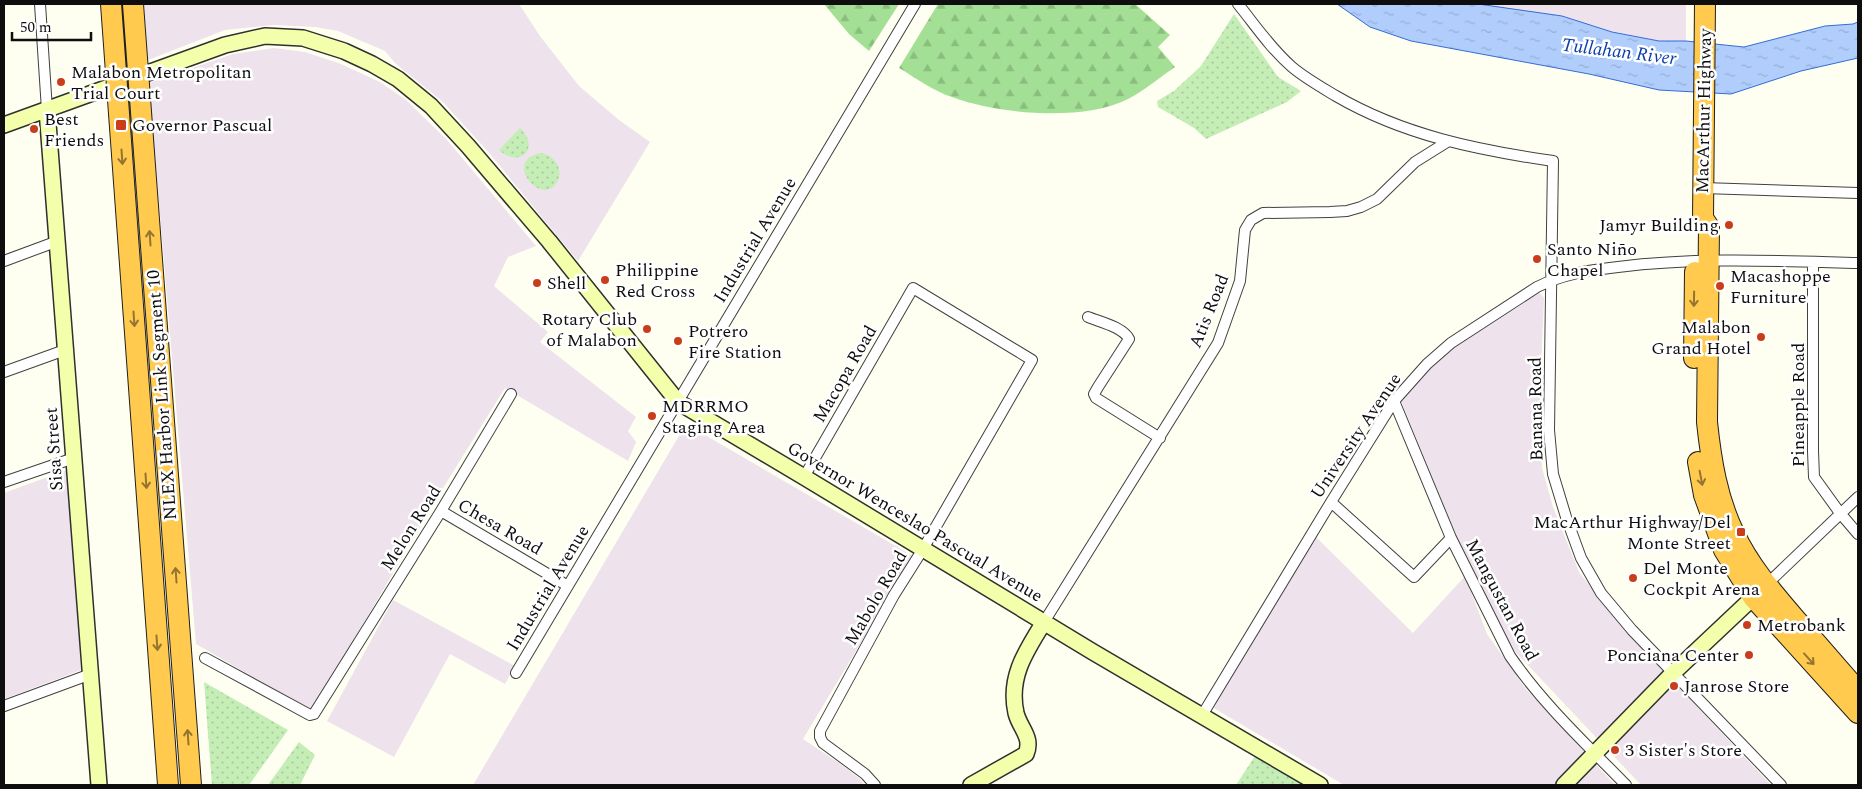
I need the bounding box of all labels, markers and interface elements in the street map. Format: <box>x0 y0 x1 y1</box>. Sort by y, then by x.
scale bar <box>12 10 91 42</box>
text: 50 m <box>20 16 52 39</box>
street label: MacArthur Highway <box>1689 27 1719 194</box>
water label: Tullahan River <box>1560 31 1678 73</box>
place label: Malabon Metropolitan Trial Court <box>71 59 252 107</box>
marker: Malabon Metropolitan Trial Court <box>55 76 67 88</box>
place label: Best Friends <box>44 106 104 154</box>
place label: Governor Pascual <box>132 112 272 139</box>
marker: Governor Pascual <box>114 118 128 132</box>
marker: Best Friends <box>28 123 40 135</box>
one-way arrow <box>117 149 127 165</box>
street label: Industrial Avenue <box>707 172 803 308</box>
place label: Jamyr Building <box>1599 212 1719 239</box>
marker: Jamyr Building <box>1723 219 1735 231</box>
one-way arrow <box>146 230 155 246</box>
place label: Santo Niño Chapel <box>1547 236 1637 284</box>
marker: Santo Niño Chapel <box>1531 253 1543 265</box>
place label: Philippine Red Cross <box>615 257 699 305</box>
place label: Macashoppe Furniture <box>1730 263 1831 311</box>
street label: NLEX Harbor Link Segment 10 <box>140 269 184 521</box>
place label: Shell <box>547 270 586 297</box>
street label: Atis Road <box>1182 270 1236 352</box>
marker: Philippine Red Cross <box>599 274 611 286</box>
marker: Shell <box>531 277 543 289</box>
marker: Macashoppe Furniture <box>1714 280 1726 292</box>
one-way arrow <box>1689 290 1699 307</box>
place label: Rotary Club of Malabon <box>541 306 637 354</box>
one-way arrow <box>129 311 138 327</box>
place label: Malabon Grand Hotel <box>1651 314 1751 362</box>
place label: Potrero Fire Station <box>688 318 782 366</box>
street label: Macopa Road <box>806 320 884 428</box>
marker: Rotary Club of Malabon <box>641 323 653 335</box>
marker: Malabon Grand Hotel <box>1755 331 1767 343</box>
marker: Potrero Fire Station <box>672 335 684 347</box>
street label: Pineapple Road <box>1785 343 1812 467</box>
street label: Banana Road <box>1522 357 1550 461</box>
street label: University Avenue <box>1304 367 1408 505</box>
place label: MDRRMO Staging Area <box>662 393 765 441</box>
street label: Sisa Street <box>38 406 70 492</box>
marker: MDRRMO Staging Area <box>646 410 658 422</box>
street label: Governor Wenceslao Pascual Avenue <box>782 435 1048 609</box>
one-way arrow <box>1697 470 1707 486</box>
one-way arrow <box>141 473 150 489</box>
street label: Melon Road <box>374 480 448 576</box>
street label: Chesa Road <box>453 492 547 562</box>
place label: MacArthur Highway/Del Monte Street <box>1534 509 1731 557</box>
street label: Industrial Avenue <box>500 520 596 656</box>
marker: MacArthur Highway/Del Monte Street <box>1735 526 1747 538</box>
street label: Mangustan Road <box>1458 534 1546 666</box>
street label: Mabolo Road <box>838 545 914 651</box>
place label: Del Monte Cockpit Arena <box>1643 555 1760 603</box>
one-way arrow <box>171 567 180 583</box>
marker: Del Monte Cockpit Arena <box>1627 572 1639 584</box>
place label: Metrobank <box>1757 612 1846 639</box>
marker: Metrobank <box>1741 619 1753 631</box>
one-way arrow <box>153 635 162 651</box>
place label: Ponciana Center <box>1606 642 1739 669</box>
marker: Ponciana Center <box>1743 649 1755 661</box>
one-way arrow <box>1803 653 1815 665</box>
place label: Janrose Store <box>1684 673 1789 700</box>
marker: Janrose Store <box>1668 680 1680 692</box>
one-way arrow <box>183 729 192 745</box>
place label: 3 Sister's Store <box>1625 737 1742 764</box>
marker: 3 Sister's Store <box>1609 744 1621 756</box>

